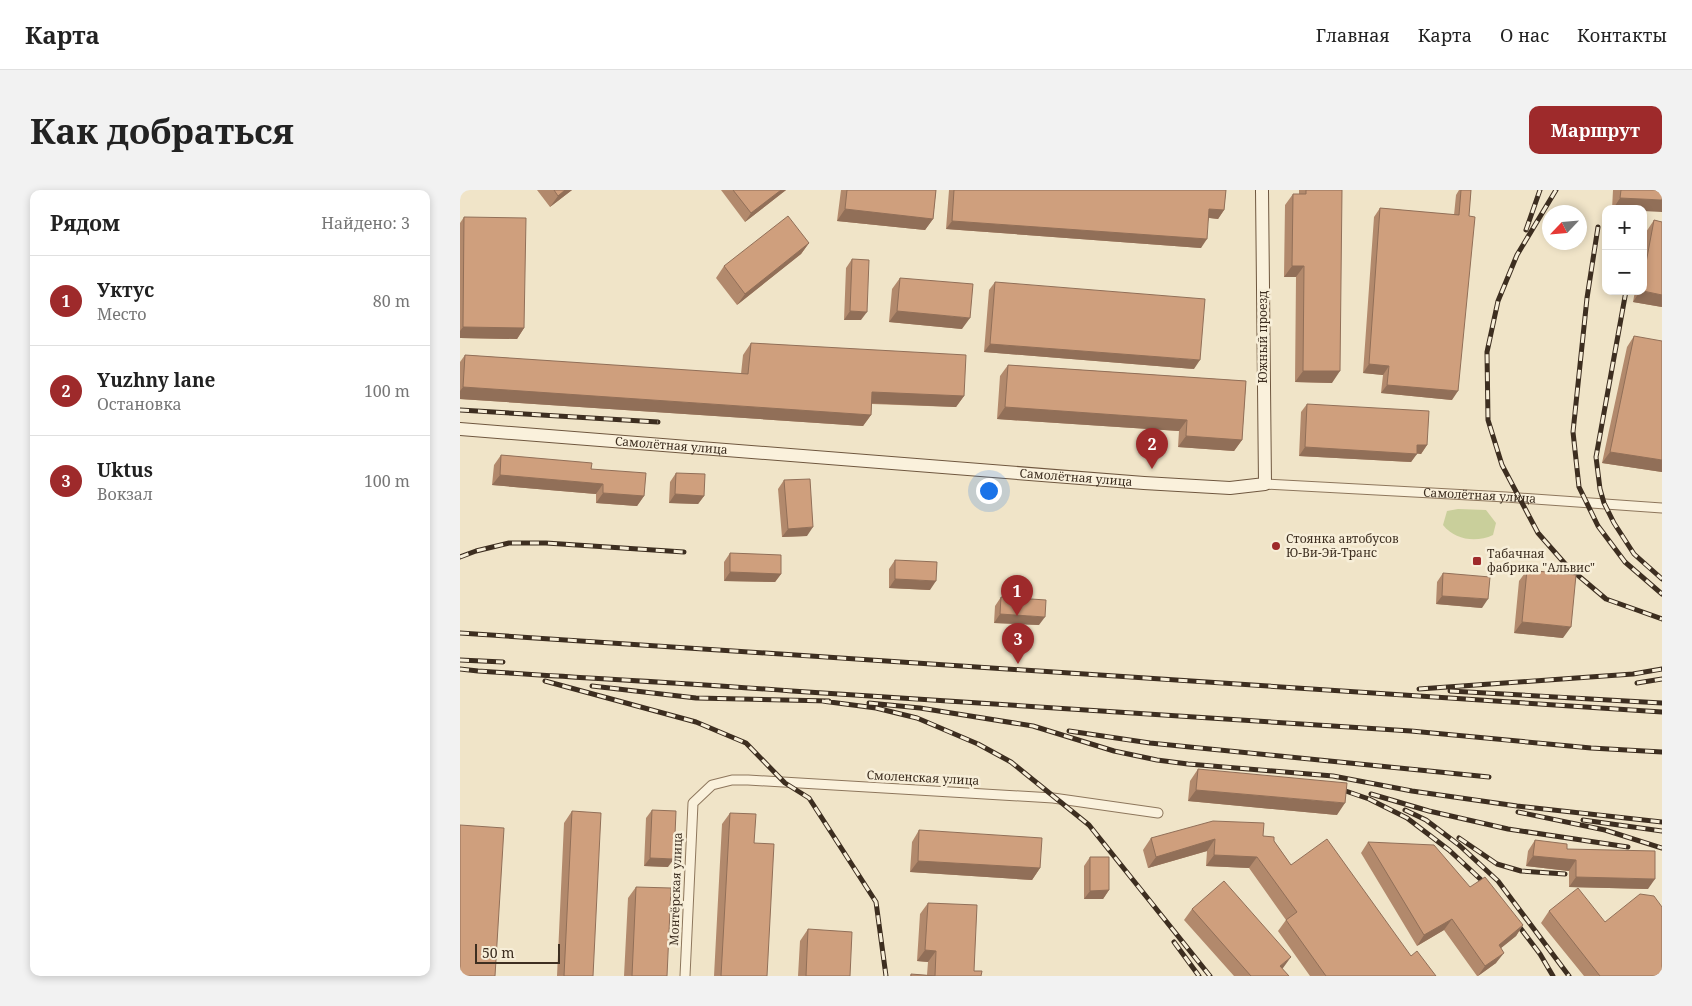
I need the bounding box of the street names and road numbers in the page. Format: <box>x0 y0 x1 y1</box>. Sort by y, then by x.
street label: Южный проезд <box>1254 291 1271 383</box>
street label: Самолётная улица <box>614 432 729 458</box>
street label: Самолётная улица <box>1019 464 1133 490</box>
street label: Самолётная улица <box>1423 484 1537 507</box>
street label: Смоленская улица <box>866 766 980 789</box>
street label: Монтёрская улица <box>665 832 686 946</box>

